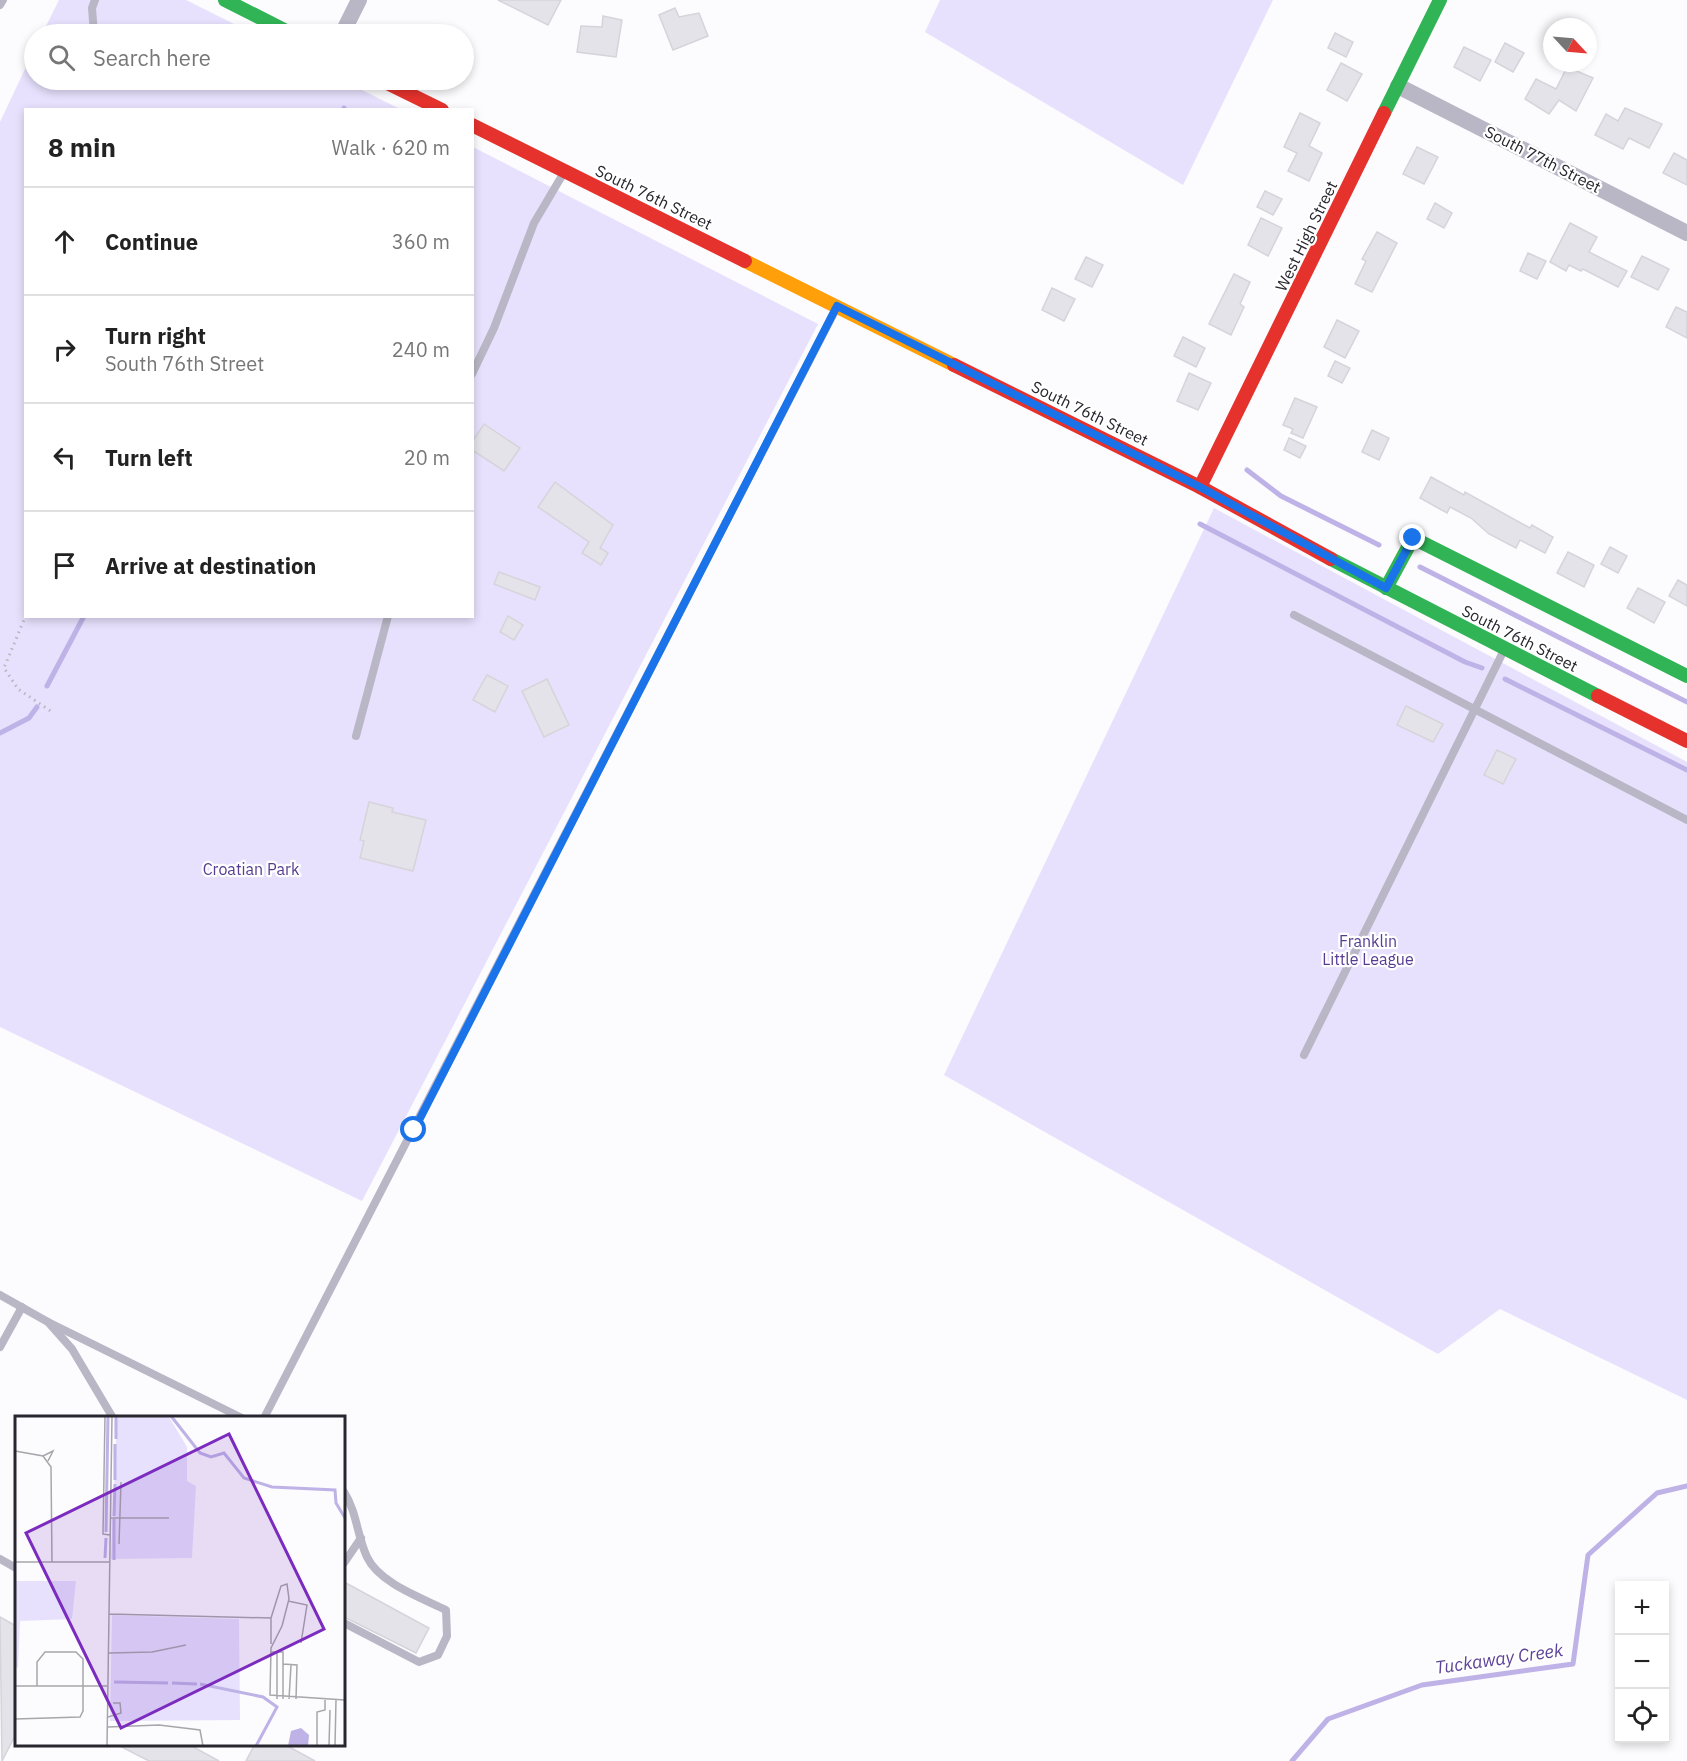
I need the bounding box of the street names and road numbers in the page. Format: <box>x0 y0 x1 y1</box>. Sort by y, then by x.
street label: South 77th Street <box>1482 121 1604 197</box>
street label: South 76th Street <box>592 160 716 234</box>
street label: West High Street <box>1271 178 1341 294</box>
street label: South 76th Street <box>1028 376 1152 450</box>
street label: South 76th Street <box>1459 600 1581 676</box>

